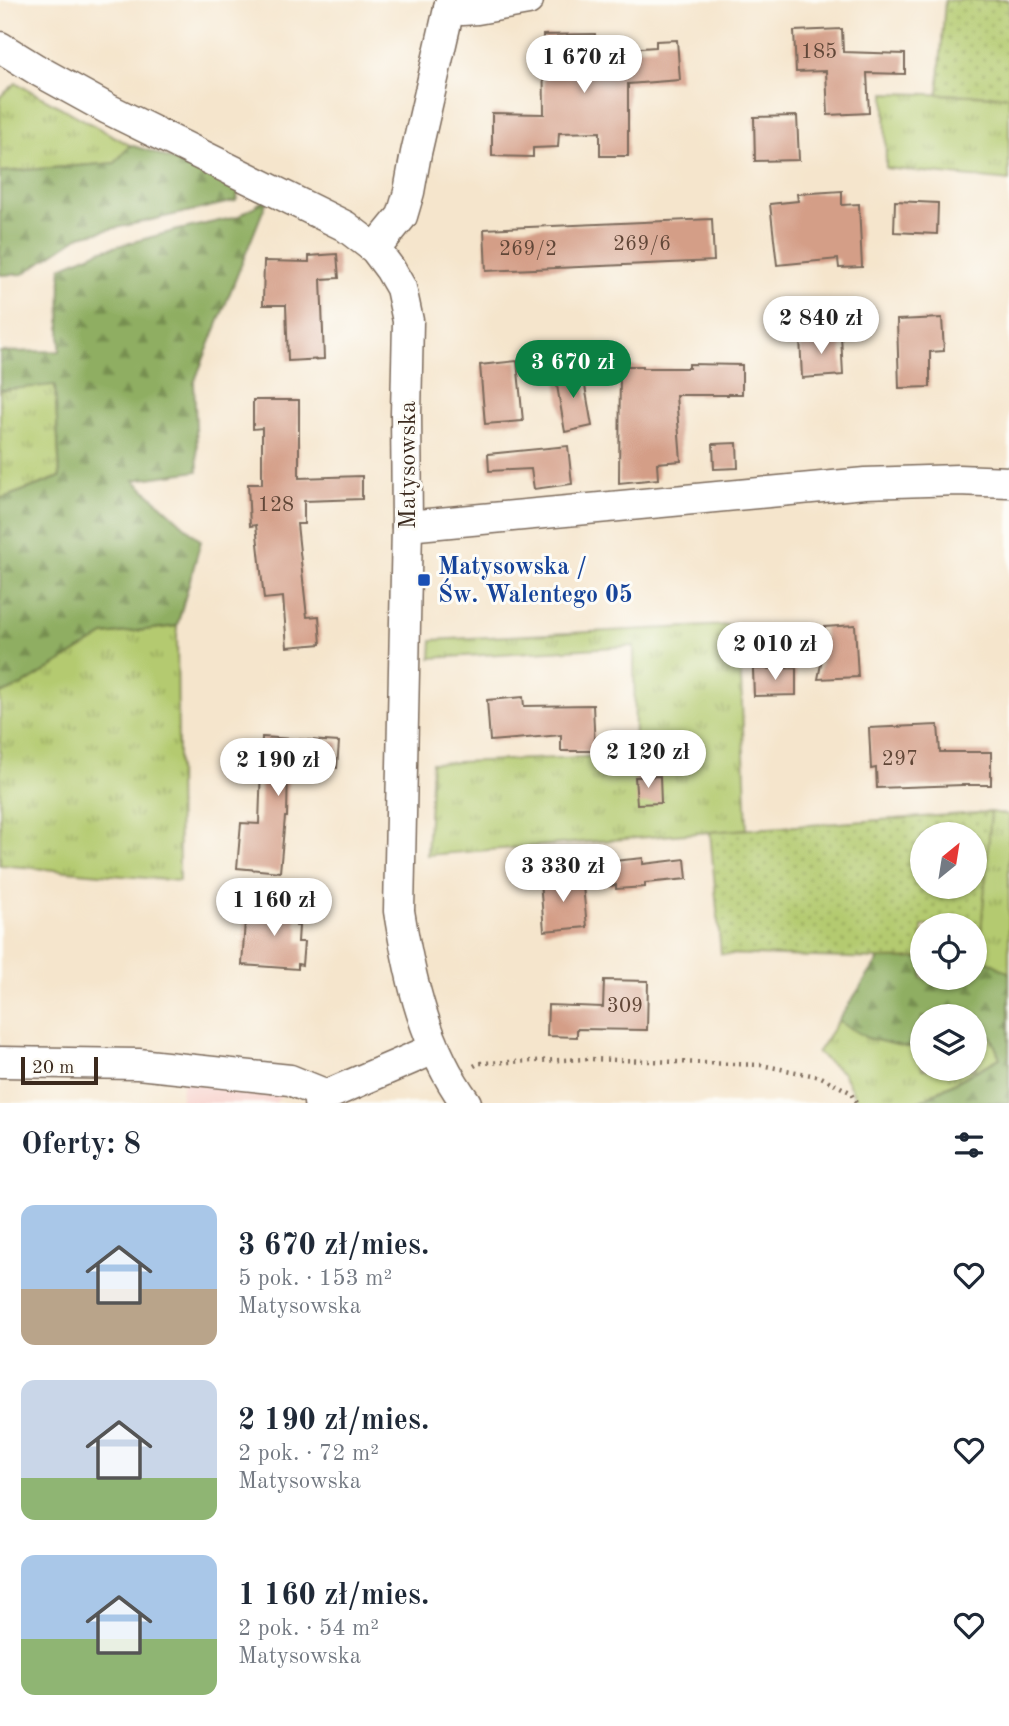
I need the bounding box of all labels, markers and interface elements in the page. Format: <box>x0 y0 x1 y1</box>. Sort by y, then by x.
pin: 1 670 zł <box>512 36 656 95</box>
house number: 185 <box>801 42 837 63</box>
text: 1 670 zł <box>542 46 626 69</box>
house number: 269/6 <box>613 234 671 255</box>
house number: 269/2 <box>499 239 557 260</box>
pin: 2 840 zł <box>749 296 893 356</box>
text: 2 840 zł <box>779 307 863 330</box>
pin: 3 670 zł <box>501 340 645 400</box>
text: 3 670 zł <box>531 351 615 374</box>
street label: Matysowska <box>397 401 421 529</box>
house number: 128 <box>258 495 294 516</box>
place label: Matysowska / Św. Walentego 05 <box>438 556 633 608</box>
marker: Matysowska / Św. Walentego 05 <box>416 572 432 588</box>
pin: 2 010 zł <box>703 622 847 682</box>
text: 2 010 zł <box>733 633 817 656</box>
pin: 2 120 zł <box>576 730 720 790</box>
pin: 2 190 zł <box>206 738 350 798</box>
text: 2 120 zł <box>606 741 690 764</box>
text: 2 190 zł <box>236 749 320 772</box>
house number: 297 <box>882 749 918 770</box>
north arrow <box>910 822 987 900</box>
map controls <box>910 822 987 1081</box>
pin: 3 330 zł <box>491 844 635 904</box>
text: 3 330 zł <box>521 855 605 878</box>
pin: 1 160 zł <box>202 878 346 938</box>
text: 1 160 zł <box>232 889 316 912</box>
button: locate <box>910 913 987 990</box>
house number: 309 <box>607 996 643 1017</box>
button: layers <box>910 1004 987 1081</box>
scale bar <box>21 1054 98 1086</box>
text: 20 m <box>32 1059 74 1078</box>
icon: filters <box>950 1126 988 1164</box>
text: Oferty: 8 <box>21 1130 141 1160</box>
text: 3 670 zł/mies. <box>238 1231 429 1261</box>
icon: home <box>77 1233 161 1317</box>
icon: heart <box>950 1256 988 1294</box>
text: 5 pok. · 153 m² <box>238 1267 392 1290</box>
text: Matysowska <box>238 1295 361 1318</box>
text: 2 190 zł/mies. <box>238 1406 429 1436</box>
icon: home <box>77 1408 161 1492</box>
icon: heart <box>950 1431 988 1469</box>
text: 2 pok. · 72 m² <box>238 1442 379 1465</box>
text: Matysowska <box>238 1470 361 1493</box>
text: 1 160 zł/mies. <box>238 1581 429 1611</box>
icon: home <box>77 1583 161 1667</box>
icon: heart <box>950 1606 988 1644</box>
text: 2 pok. · 54 m² <box>238 1617 379 1640</box>
text: Matysowska <box>238 1645 361 1668</box>

